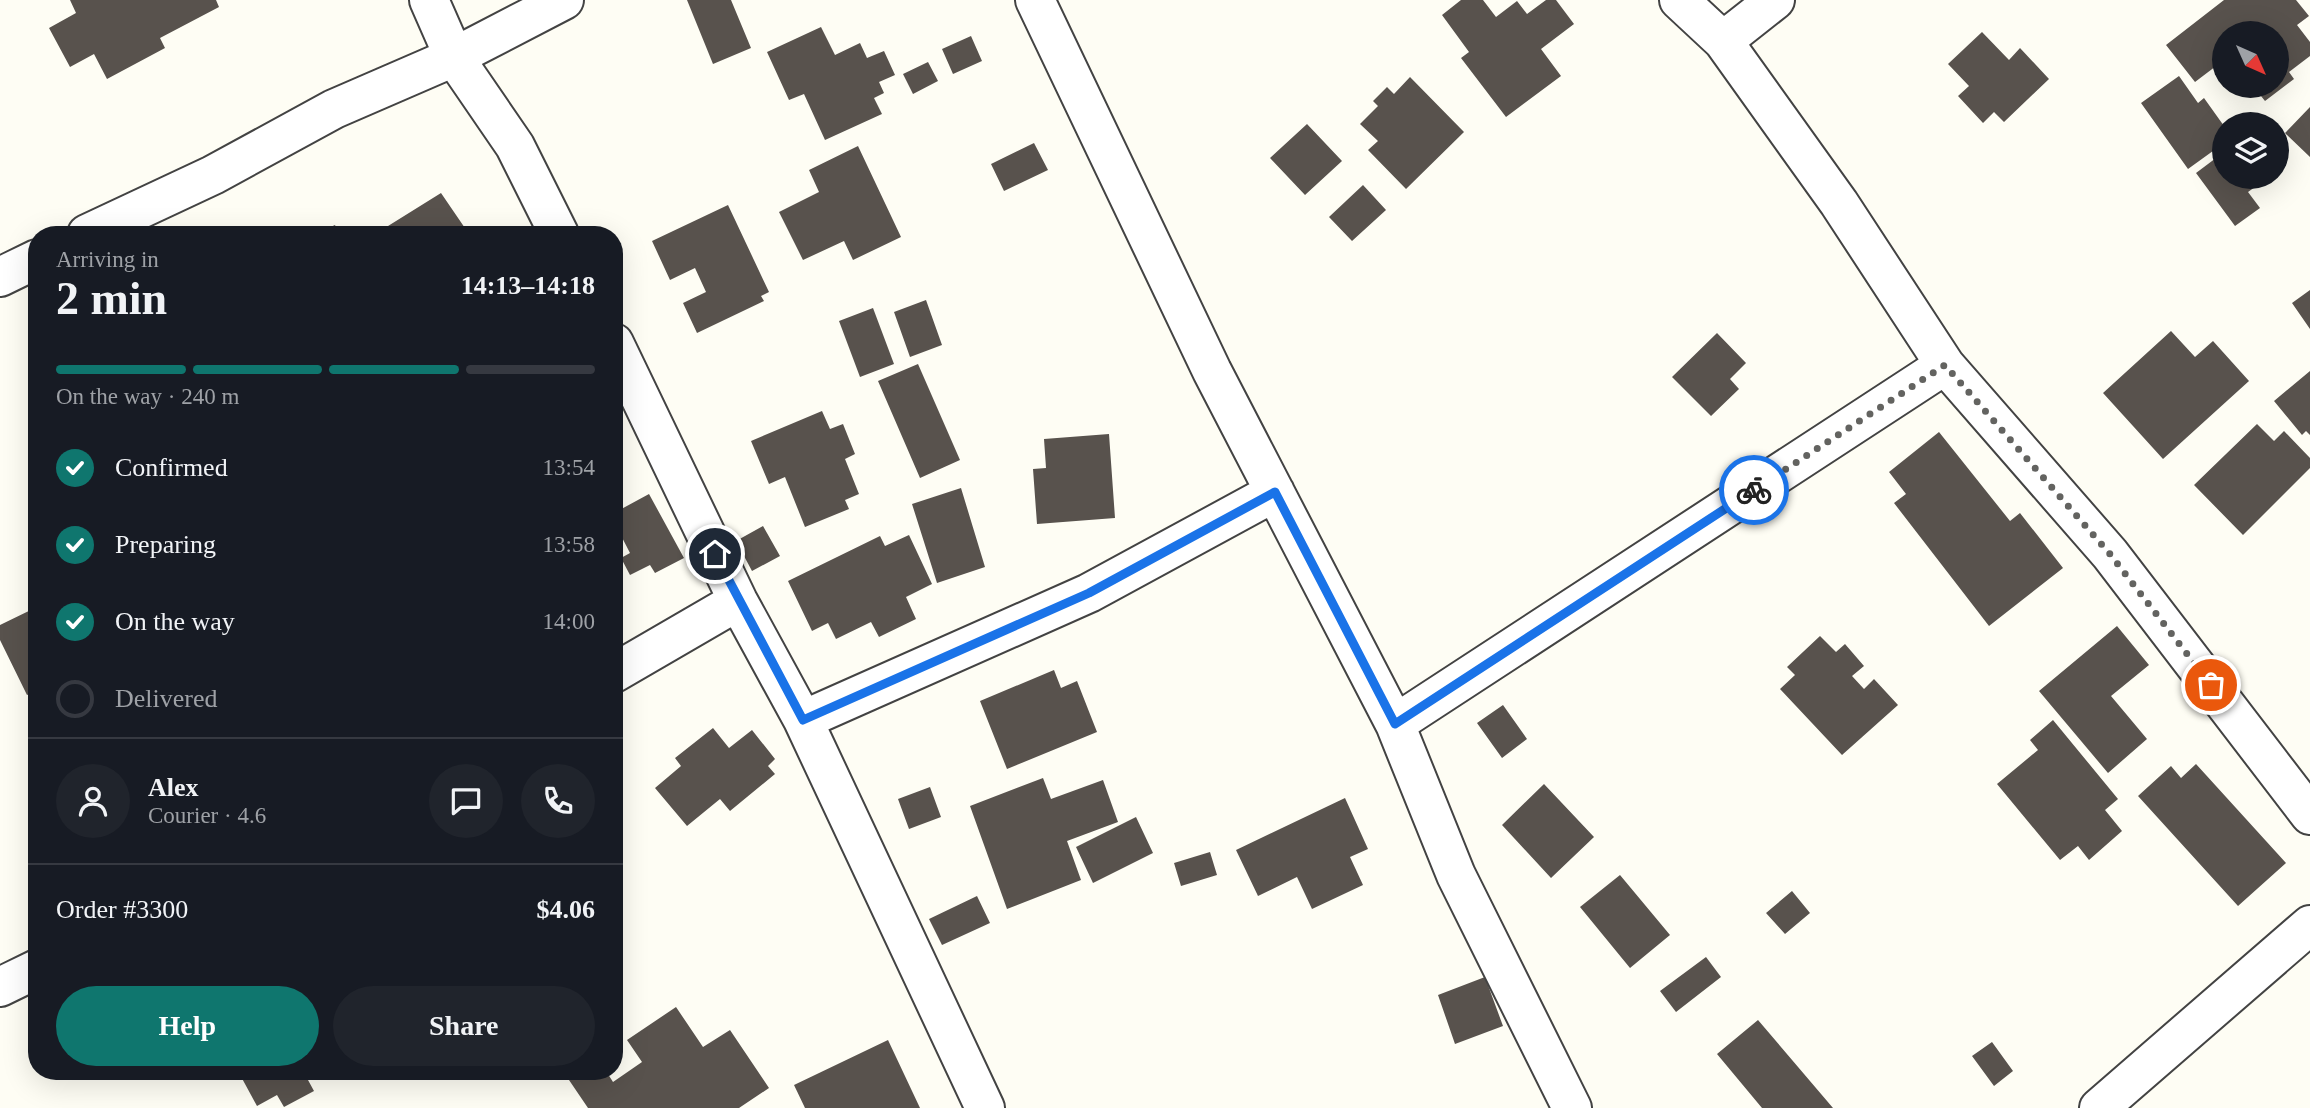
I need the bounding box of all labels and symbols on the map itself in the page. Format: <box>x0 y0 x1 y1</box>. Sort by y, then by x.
north arrow <box>2212 21 2289 98</box>
courier <box>1719 455 1789 525</box>
pin <box>685 524 745 584</box>
pin <box>2181 655 2241 715</box>

